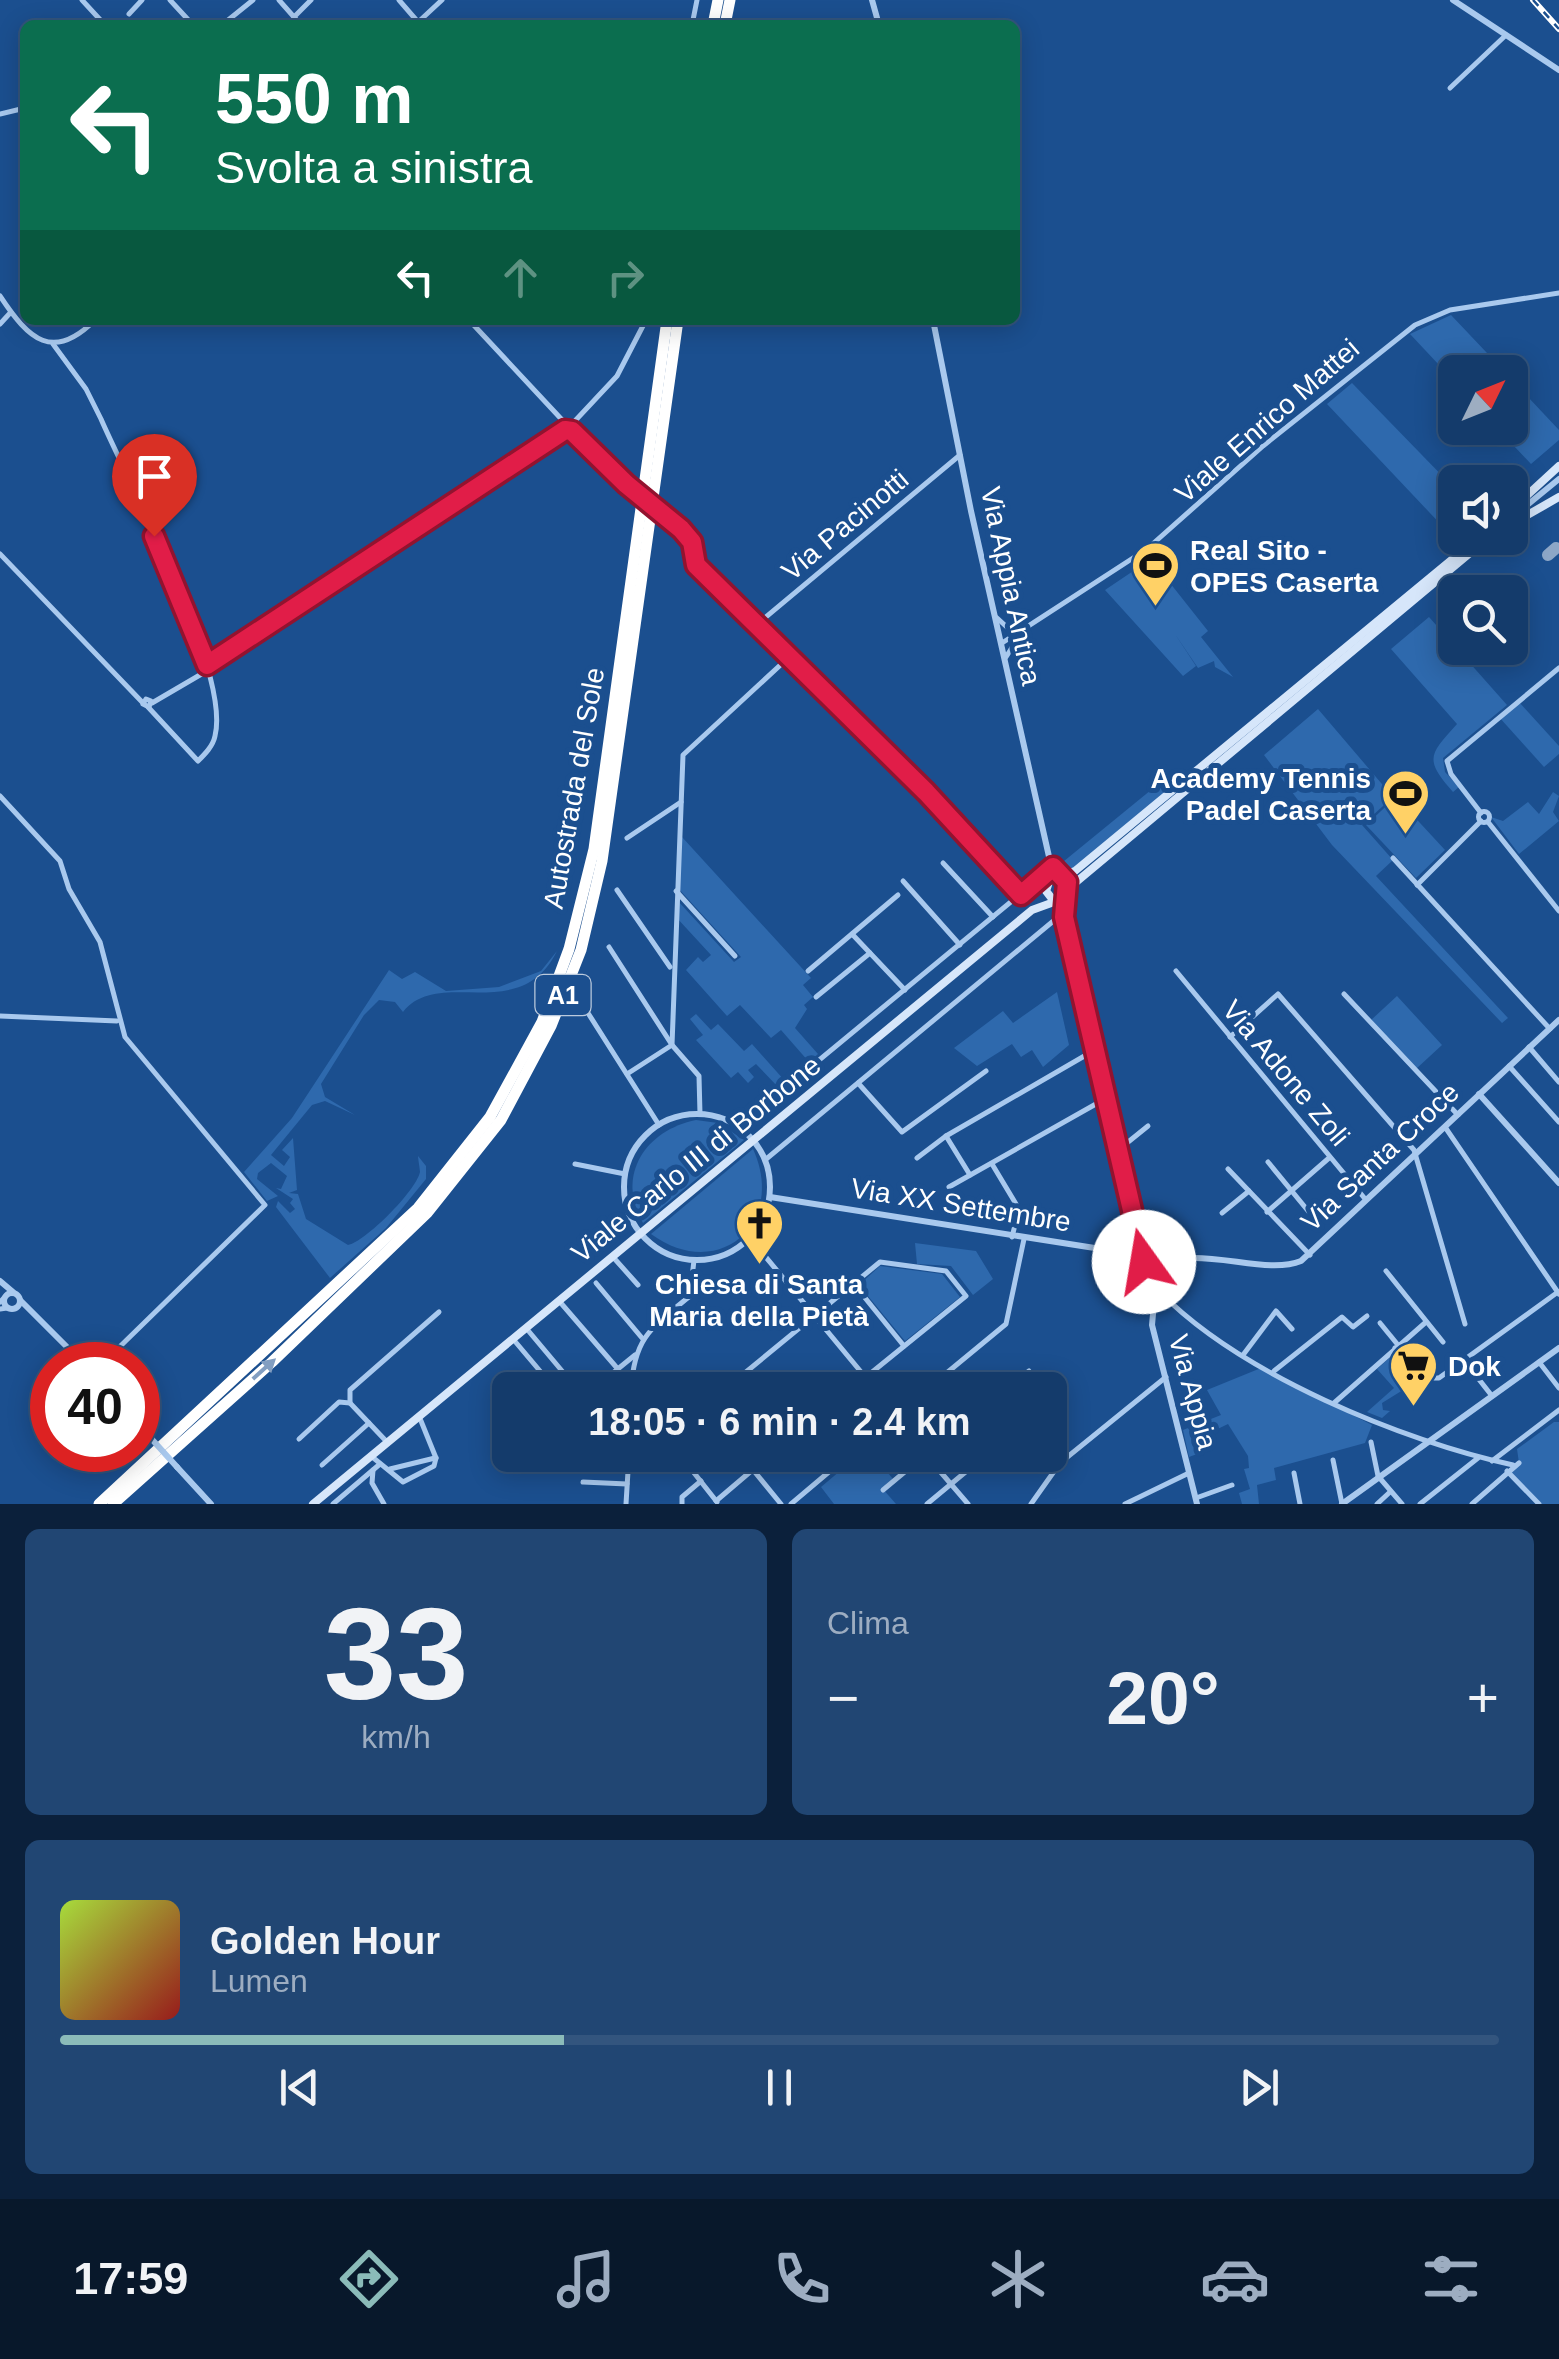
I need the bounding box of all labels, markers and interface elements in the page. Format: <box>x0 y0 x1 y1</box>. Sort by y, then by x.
icon: left <box>50 60 180 190</box>
text: 550 m <box>215 60 413 138</box>
text: Svolta a sinistra <box>215 142 533 193</box>
icon: left <box>388 250 443 305</box>
icon: ahead <box>493 250 548 305</box>
icon: right <box>598 250 653 305</box>
street label: Viale Enrico Mattei <box>1169 333 1365 509</box>
north arrow <box>1438 355 1528 445</box>
map controls <box>1438 355 1528 665</box>
pin <box>112 434 197 537</box>
icon: arrive <box>127 449 182 504</box>
street label: Via Pacinotti <box>776 463 914 587</box>
button: sound <box>1438 465 1528 555</box>
street label: Via Appia Antica <box>975 484 1047 688</box>
place label: Real Sito - OPES Caserta <box>1190 535 1379 598</box>
sports icon: Real Sito - OPES Caserta <box>1129 540 1181 608</box>
button: search <box>1438 575 1528 665</box>
street label: Autostrada del Sole <box>538 665 610 911</box>
place label: Academy Tennis Padel Caserta <box>1151 763 1371 826</box>
sports icon: Academy Tennis Padel Caserta <box>1380 768 1432 836</box>
road number: A1 <box>536 975 590 1015</box>
street label: Via Adone Zoli <box>1216 994 1356 1152</box>
street label: Viale Carlo III di Borbone <box>565 1049 827 1269</box>
street label: Via Santa Croce <box>1295 1076 1465 1238</box>
street label: Via XX Settembre <box>849 1172 1073 1238</box>
church icon: Chiesa di Santa Maria della Pietà <box>733 1198 785 1266</box>
position arrow <box>1092 1210 1196 1314</box>
place label: Chiesa di Santa Maria della Pietà <box>649 1269 869 1332</box>
street label: Via Appia <box>1163 1331 1223 1453</box>
supermarket icon: Dok <box>1387 1340 1439 1408</box>
speed limit sign: 40 <box>30 1342 160 1472</box>
place label: Dok <box>1448 1351 1501 1382</box>
one-way arrow <box>252 1358 276 1381</box>
text: 18:05 · 6 min · 2.4 km <box>588 1401 971 1443</box>
text: 33 <box>324 1581 468 1727</box>
text: Clima <box>827 1605 909 1641</box>
text: 20° <box>1106 1656 1220 1740</box>
text: − <box>827 1667 859 1729</box>
text: + <box>1467 1667 1499 1729</box>
text: km/h <box>361 1719 431 1755</box>
text: Golden Hour <box>210 1920 440 1962</box>
text: Lumen <box>210 1963 308 1999</box>
icon: previous <box>272 2060 327 2115</box>
icon: pause <box>752 2060 807 2115</box>
icon: next <box>1232 2060 1287 2115</box>
icon: directions <box>334 2244 404 2314</box>
icon: music <box>551 2244 621 2314</box>
icon: phone <box>767 2244 837 2314</box>
icon: climate <box>983 2244 1053 2314</box>
icon: car <box>1200 2244 1270 2314</box>
icon: filters <box>1416 2244 1486 2314</box>
text: 17:59 <box>73 2253 188 2304</box>

